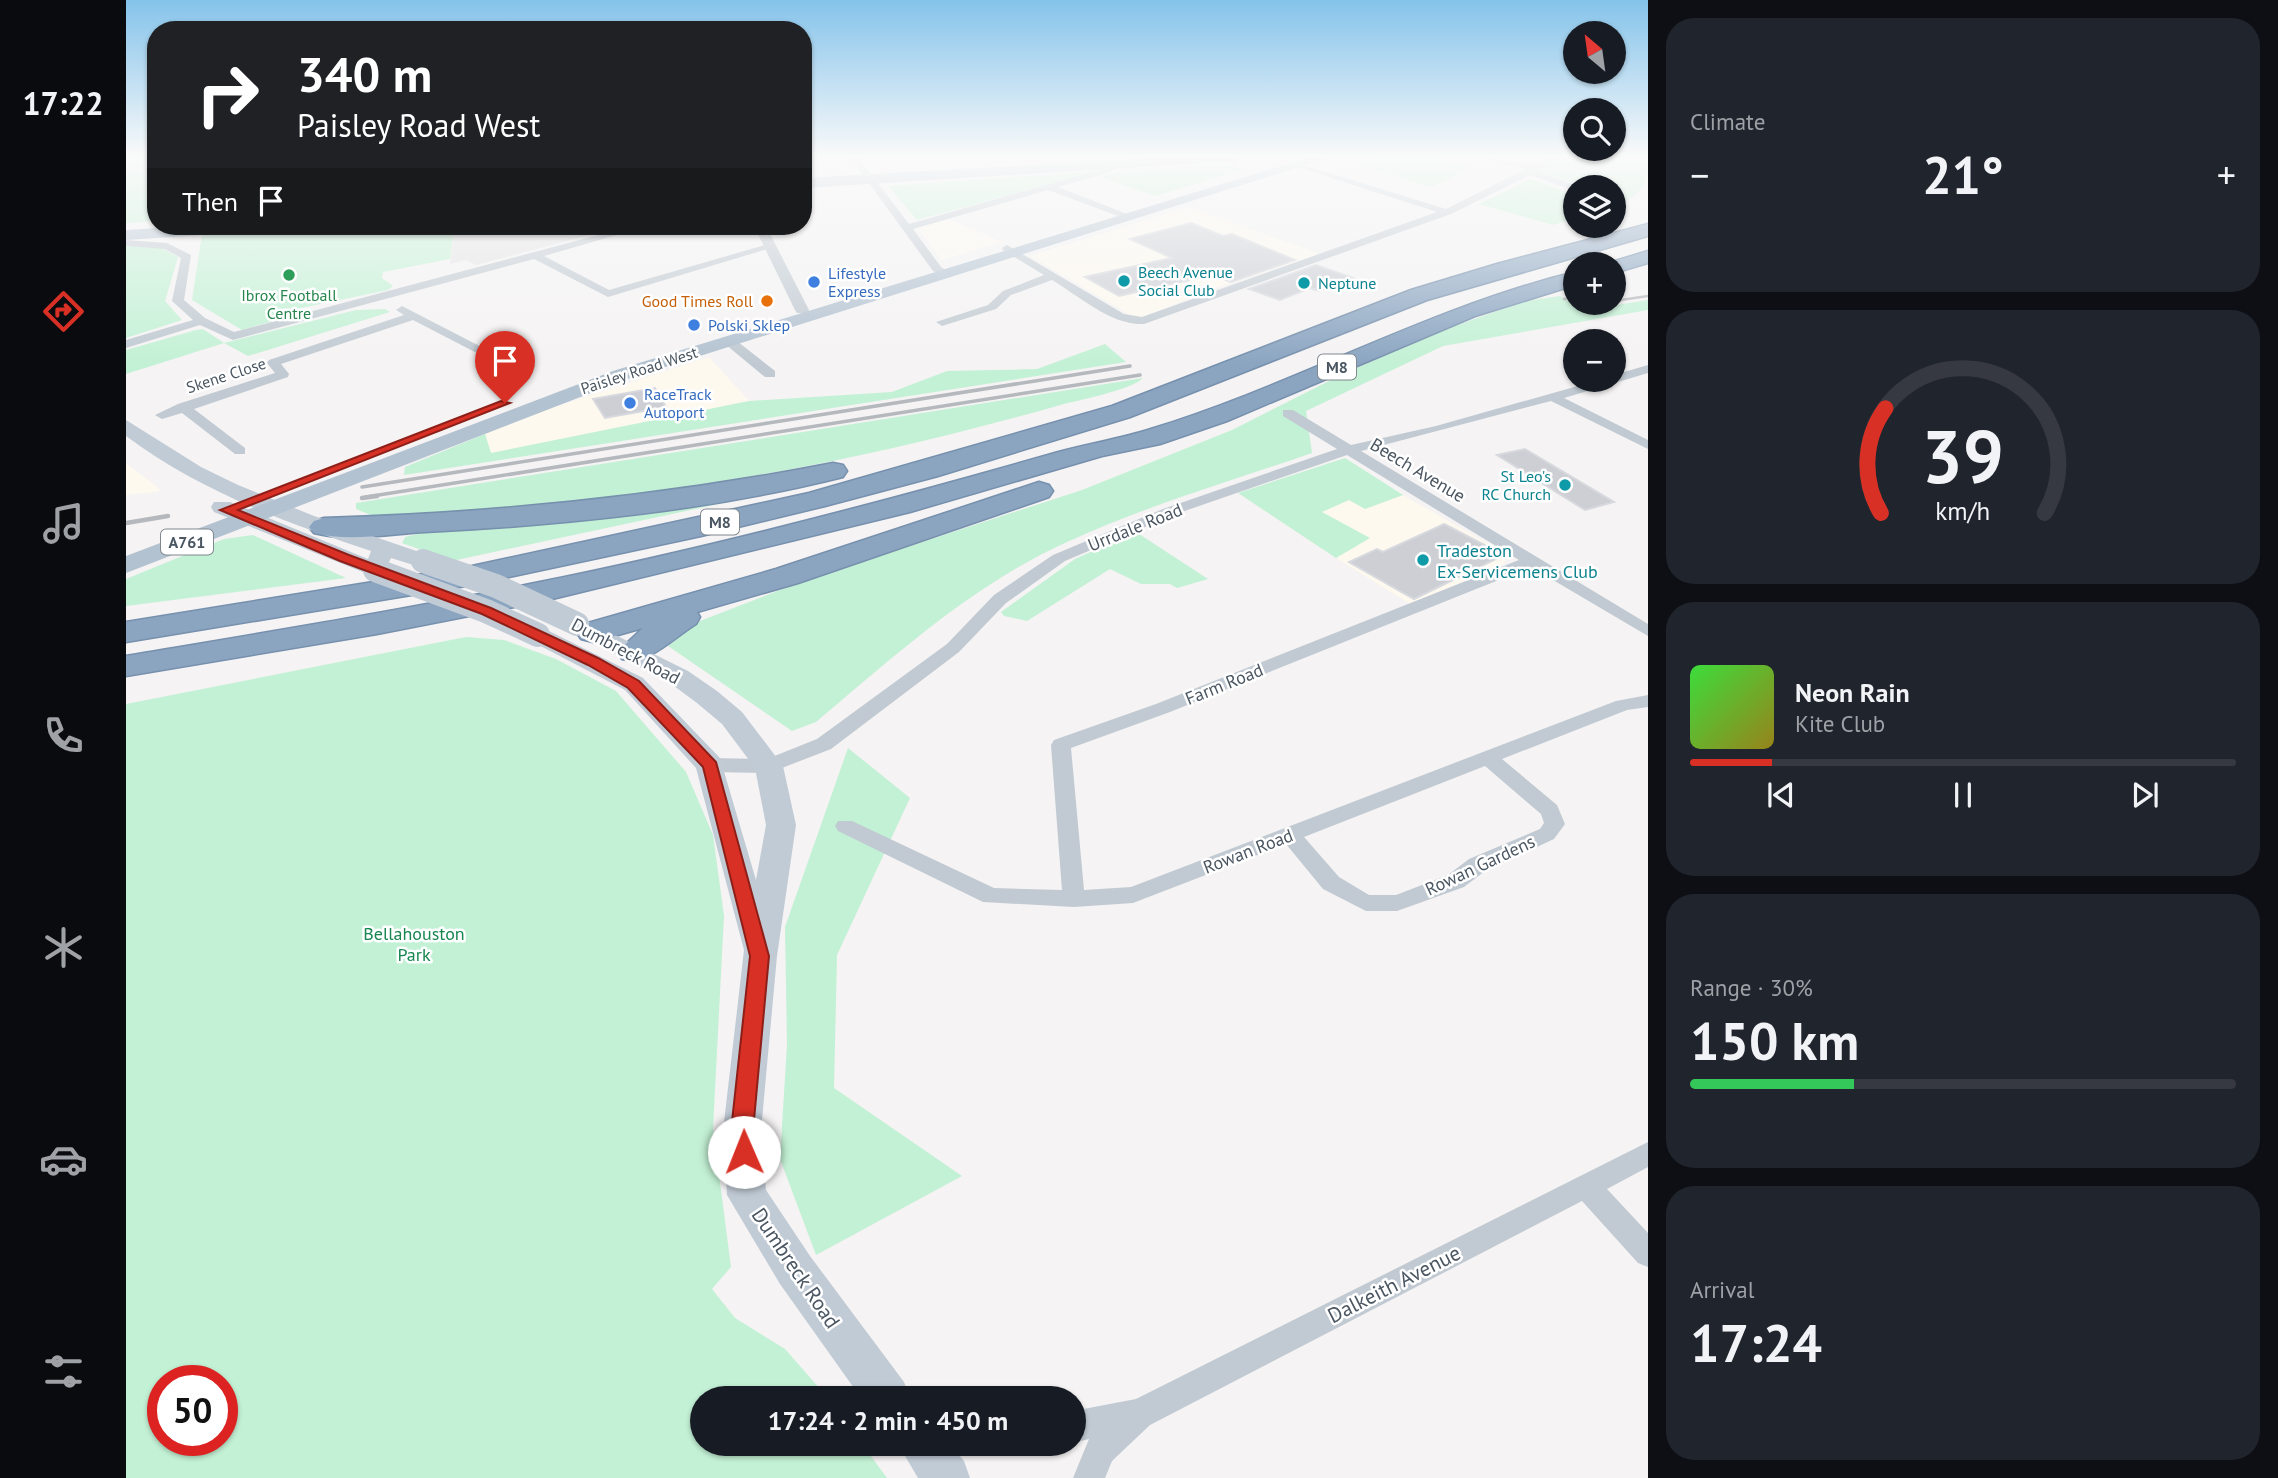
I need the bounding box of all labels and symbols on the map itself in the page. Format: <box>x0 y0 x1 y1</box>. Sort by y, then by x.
north arrow <box>1563 21 1626 84</box>
place label: Beech Avenue Social Club <box>1138 262 1233 300</box>
place label: Lifestyle Express <box>828 263 886 301</box>
marker: Ibrox Football Centre <box>281 267 297 283</box>
marker: Beech Avenue Social Club <box>1116 273 1132 289</box>
place label: Neptune <box>1318 273 1376 293</box>
marker: Lifestyle Express <box>806 274 822 290</box>
marker: Neptune <box>1296 275 1312 291</box>
place label: Ibrox Football Centre <box>241 285 337 323</box>
place label: Good Times Roll <box>642 291 753 311</box>
marker: Good Times Roll <box>759 293 775 309</box>
place label: Polski Sklep <box>708 315 790 335</box>
marker: Polski Sklep <box>686 317 702 333</box>
pin <box>475 331 535 403</box>
street label: Paisley Road West <box>578 342 700 398</box>
street label: Skene Close <box>184 353 268 397</box>
road number: M8 <box>1318 354 1356 380</box>
place label: RaceTrack Autoport <box>644 384 712 422</box>
marker: RaceTrack Autoport <box>622 395 638 411</box>
street label: Beech Avenue <box>1366 433 1470 507</box>
place label: St Leo's RC Church <box>1481 466 1551 504</box>
marker: St Leo's RC Church <box>1557 477 1573 493</box>
street label: Urrdale Road <box>1084 498 1186 556</box>
road number: M8 <box>701 509 739 534</box>
road number: A761 <box>161 530 213 554</box>
place label: Tradeston Ex-Servicemens Club <box>1437 539 1598 583</box>
marker: Tradeston Ex-Servicemens Club <box>1415 552 1431 568</box>
street label: Dumbreck Road <box>568 613 684 689</box>
street label: Farm Road <box>1182 658 1266 710</box>
street label: Rowan Road <box>1200 823 1296 879</box>
street label: Rowan Gardens <box>1421 830 1539 900</box>
park label: Bellahouston Park <box>363 922 465 966</box>
position arrow <box>707 1115 781 1189</box>
street label: Dumbreck Road <box>746 1202 846 1334</box>
street label: Dalkeith Avenue <box>1323 1239 1465 1329</box>
speed limit sign: 50 <box>147 1365 238 1456</box>

